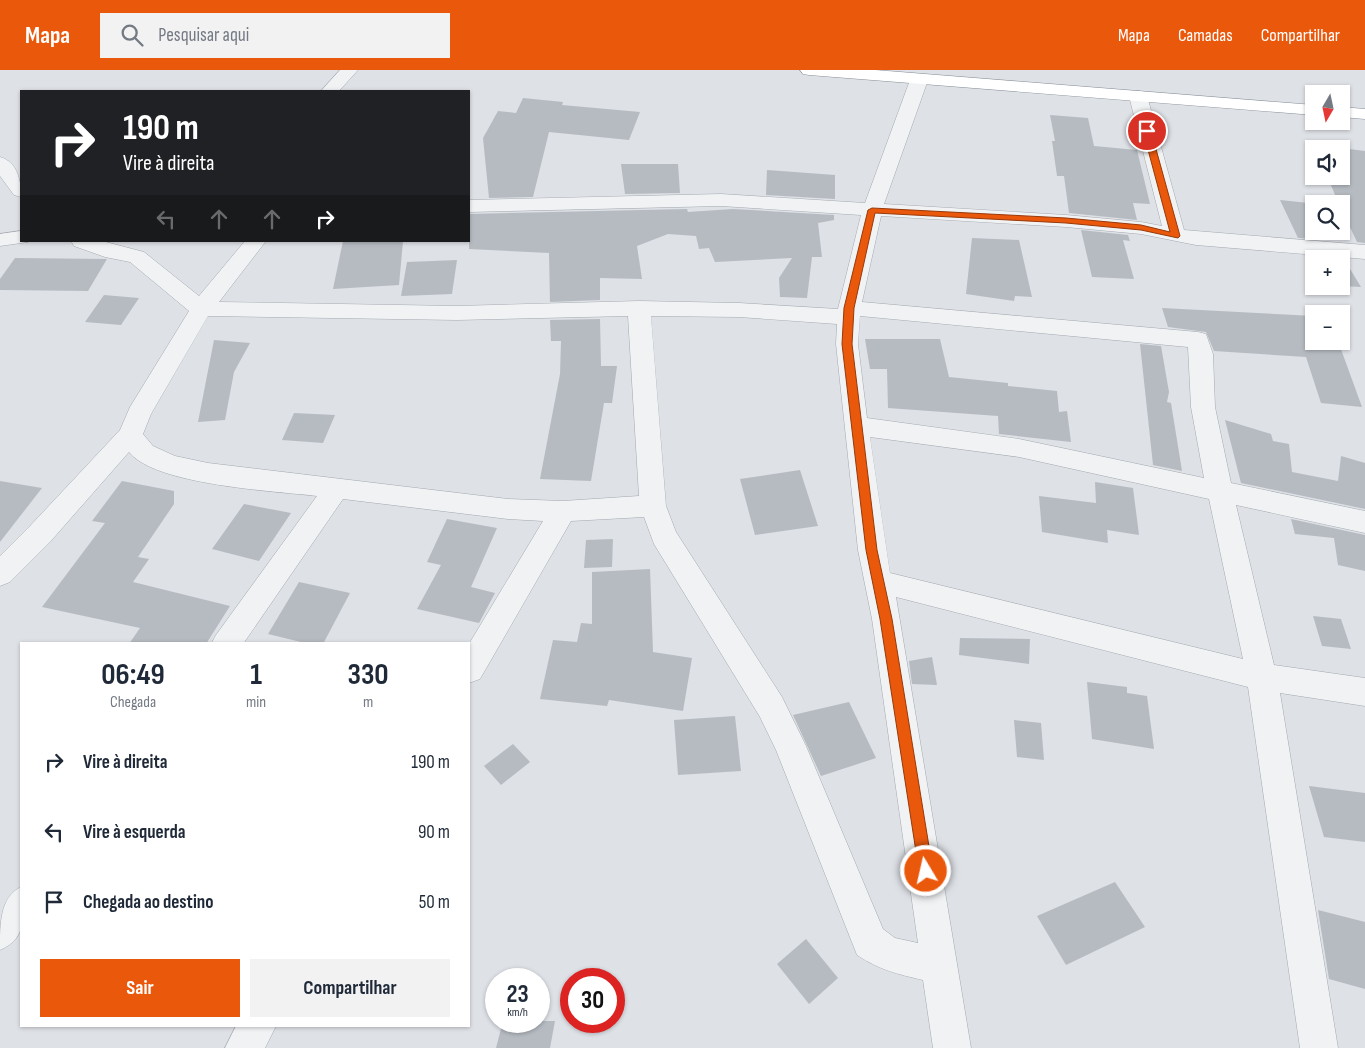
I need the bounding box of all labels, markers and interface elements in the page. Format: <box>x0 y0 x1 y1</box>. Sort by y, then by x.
search box <box>100 13 450 58</box>
text: Mapa <box>25 21 70 50</box>
icon: search <box>118 21 146 49</box>
text: Pesquisar aqui <box>158 24 249 47</box>
text: Mapa <box>1118 25 1150 46</box>
text: Camadas <box>1178 25 1233 46</box>
text: Compartilhar <box>1261 25 1340 46</box>
north arrow <box>1305 85 1350 130</box>
map controls <box>1305 85 1350 350</box>
text: 190 m <box>123 107 199 150</box>
icon: right <box>40 110 105 175</box>
pin <box>1126 110 1168 152</box>
icon: arrive <box>1133 117 1161 145</box>
button: sound <box>1305 140 1350 185</box>
text: Vire à direita <box>123 150 215 177</box>
button: search <box>1305 195 1350 240</box>
icon: left <box>152 205 180 233</box>
icon: ahead <box>205 205 233 233</box>
icon: ahead <box>258 205 286 233</box>
icon: right <box>311 205 339 233</box>
button: + <box>1305 250 1350 295</box>
button: − <box>1305 305 1350 350</box>
text: 06:49 <box>101 657 165 693</box>
text: 1 <box>250 657 262 693</box>
text: 330 <box>347 657 389 693</box>
text: Chegada <box>110 693 156 712</box>
text: min <box>246 693 266 712</box>
text: m <box>363 693 373 712</box>
icon: right <box>40 748 68 776</box>
text: Vire à direita <box>83 751 167 774</box>
text: 190 m <box>411 751 450 774</box>
icon: left <box>40 818 68 846</box>
text: Vire à esquerda <box>83 821 185 844</box>
text: 90 m <box>418 821 450 844</box>
position arrow <box>899 844 951 896</box>
icon: arrive <box>40 888 68 916</box>
text: Chegada ao destino <box>83 891 213 914</box>
text: 50 m <box>419 891 450 914</box>
button: Sair <box>40 959 240 1017</box>
button: Compartilhar <box>250 959 450 1017</box>
speed limit sign: 30 <box>560 968 625 1033</box>
text: 23 <box>506 979 529 1010</box>
text: km/h <box>507 1005 528 1020</box>

